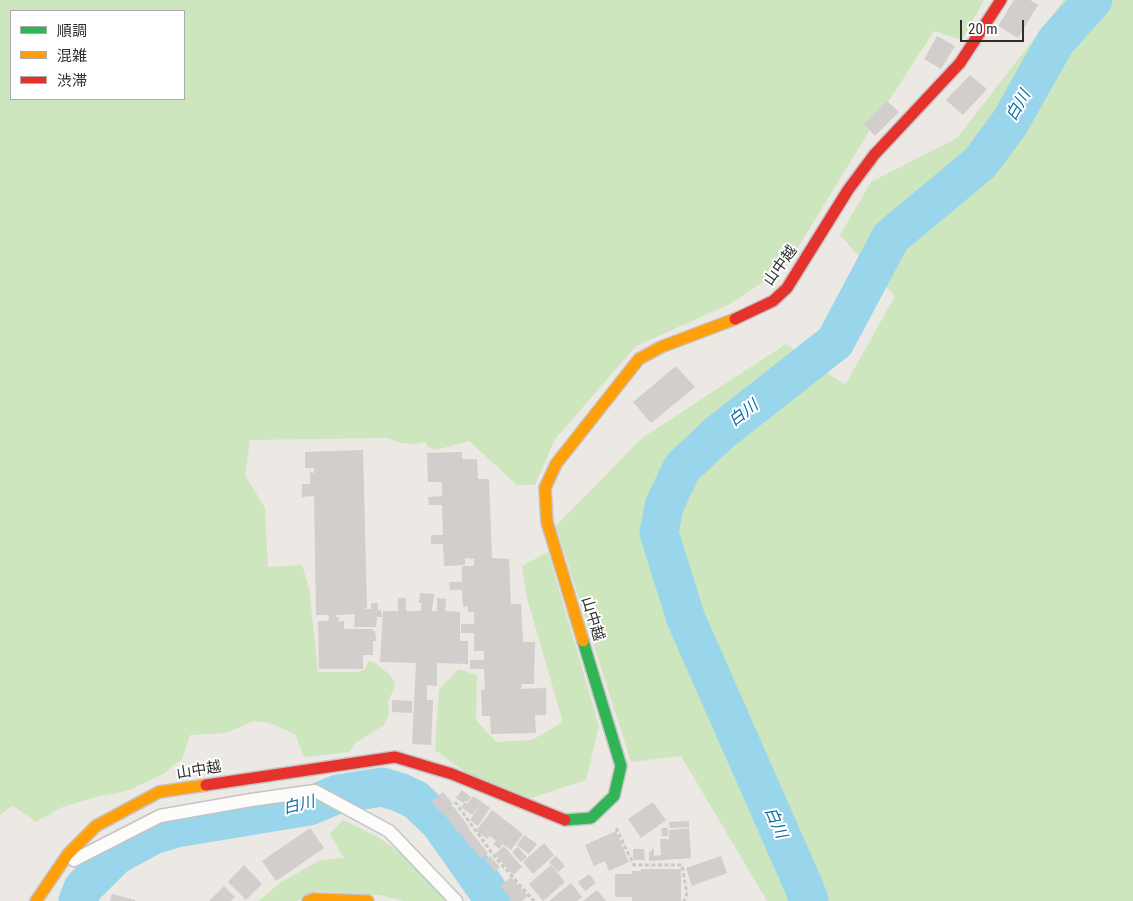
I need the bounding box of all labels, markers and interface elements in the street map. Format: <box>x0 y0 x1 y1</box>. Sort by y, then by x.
legend <box>10 10 185 100</box>
scale bar <box>963 10 1027 42</box>
text: 20 m <box>968 20 998 38</box>
text: 順調 <box>57 22 87 40</box>
text: 混雑 <box>57 47 87 65</box>
text: 渋滞 <box>57 72 87 90</box>
water label: 白川 <box>1003 87 1035 125</box>
street label: 山中越 <box>760 243 802 289</box>
water label: 白川 <box>725 397 763 431</box>
street label: 山中越 <box>577 595 607 643</box>
street label: 山中越 <box>175 759 223 783</box>
water label: 白川 <box>281 793 317 819</box>
water label: 白川 <box>760 804 790 842</box>

